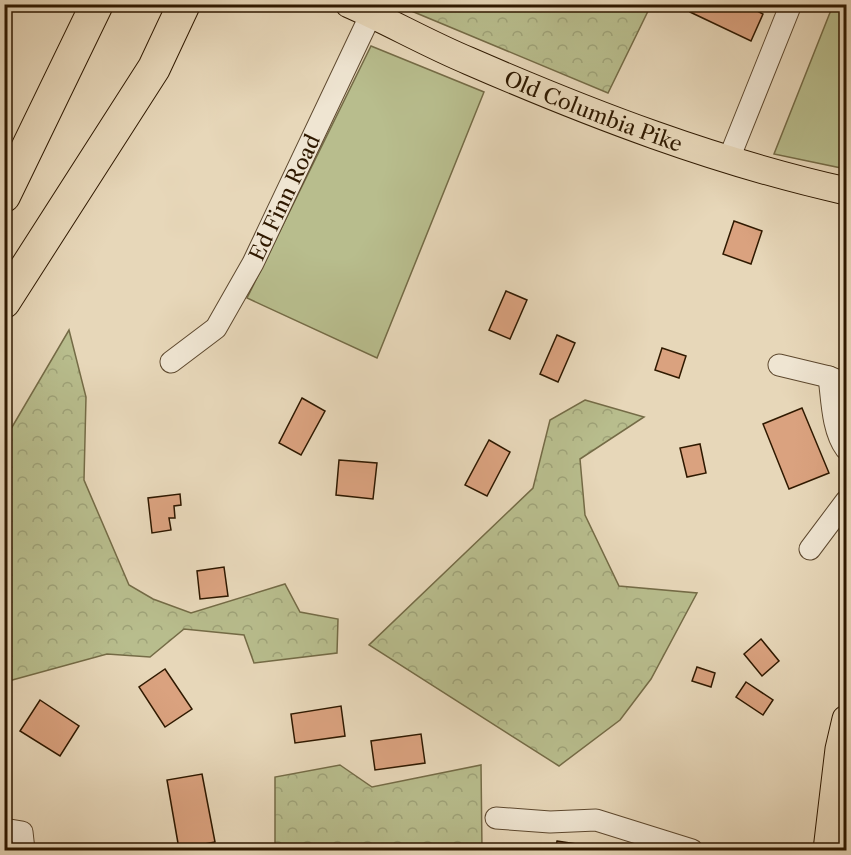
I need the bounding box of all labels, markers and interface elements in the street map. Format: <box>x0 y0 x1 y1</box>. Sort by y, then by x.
street label: Old Columbia Pike <box>501 65 686 156</box>
street label: Ed Finn Road <box>244 130 325 264</box>

